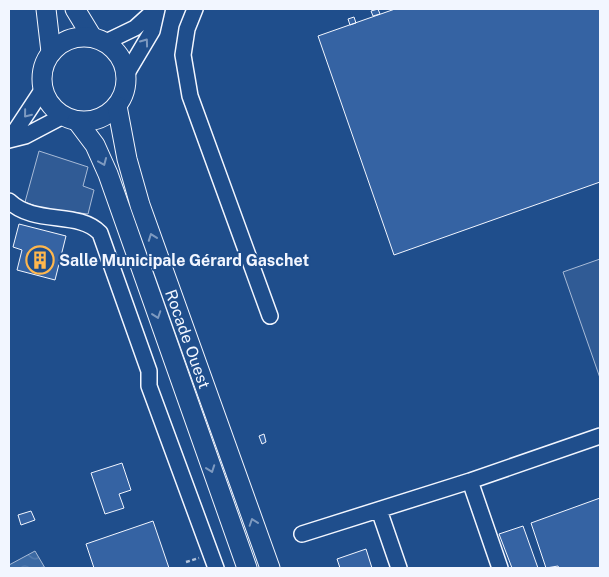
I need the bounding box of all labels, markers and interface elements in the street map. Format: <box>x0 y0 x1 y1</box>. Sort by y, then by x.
one-way arrow <box>139 38 148 48</box>
one-way arrow <box>23 109 32 118</box>
one-way arrow <box>96 157 107 166</box>
one-way arrow <box>148 234 158 242</box>
building icon: Salle Municipale Gérard Gaschet <box>25 245 55 275</box>
place label: Salle Municipale Gérard Gaschet <box>59 251 309 270</box>
street label: Rocade Ouest <box>162 287 214 391</box>
one-way arrow <box>151 311 161 319</box>
one-way arrow <box>205 464 215 472</box>
one-way arrow <box>249 519 259 527</box>

